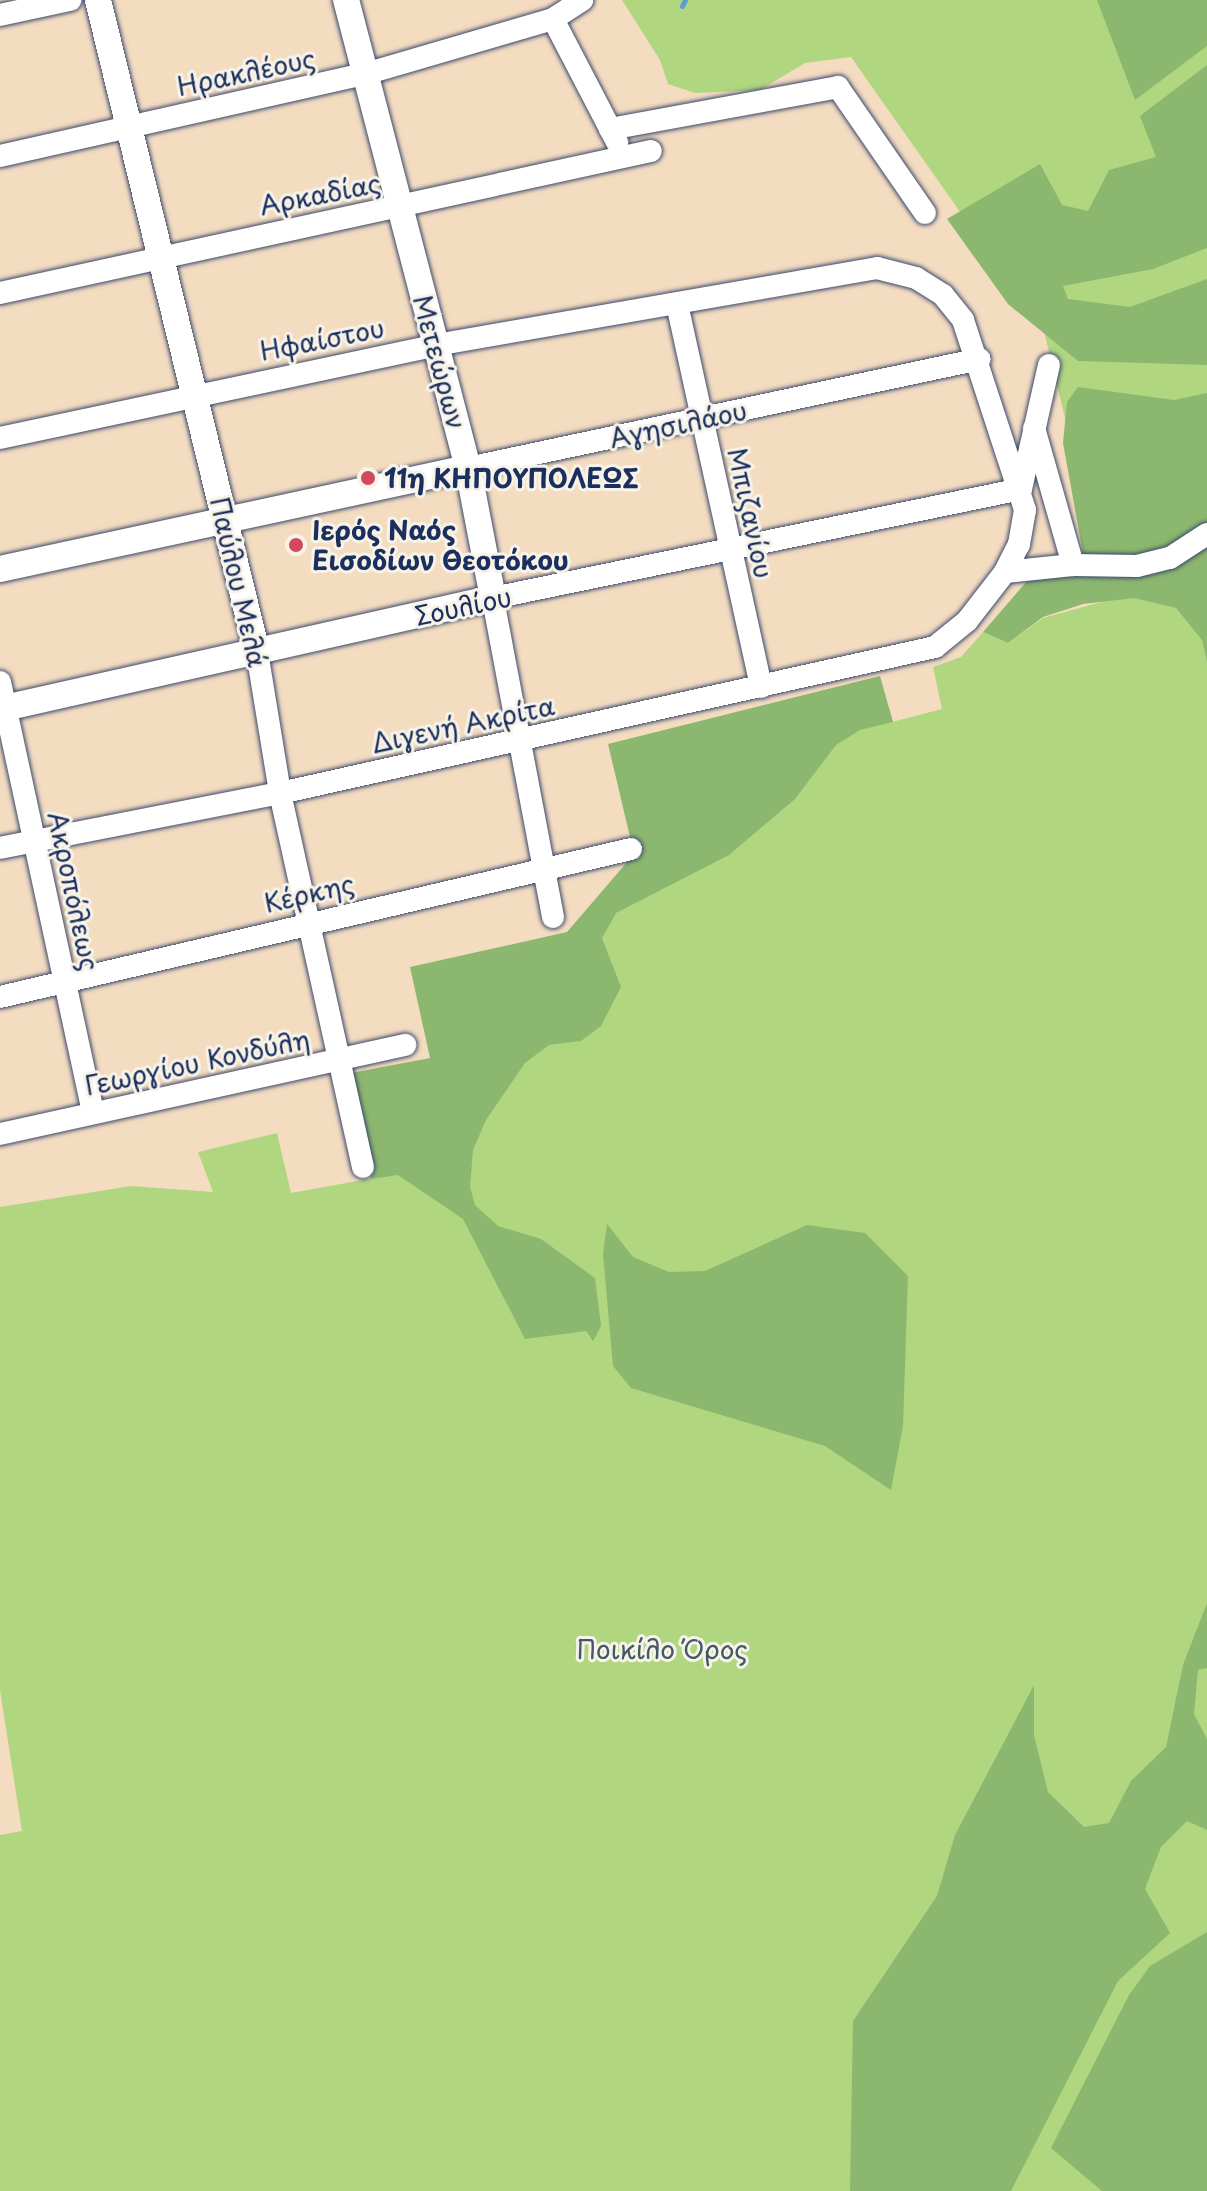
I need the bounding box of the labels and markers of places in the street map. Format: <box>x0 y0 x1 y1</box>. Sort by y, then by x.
place label: 11η ΚΗΠΟΥΠΟΛΕΩΣ <box>384 462 639 494</box>
marker: 11η ΚΗΠΟΥΠΟΛΕΩΣ <box>359 469 377 487</box>
place label: Ιερός Ναός Εισοδίων Θεοτόκου <box>312 514 570 576</box>
marker: Ιερός Ναός Εισοδίων Θεοτόκου <box>287 536 305 554</box>

